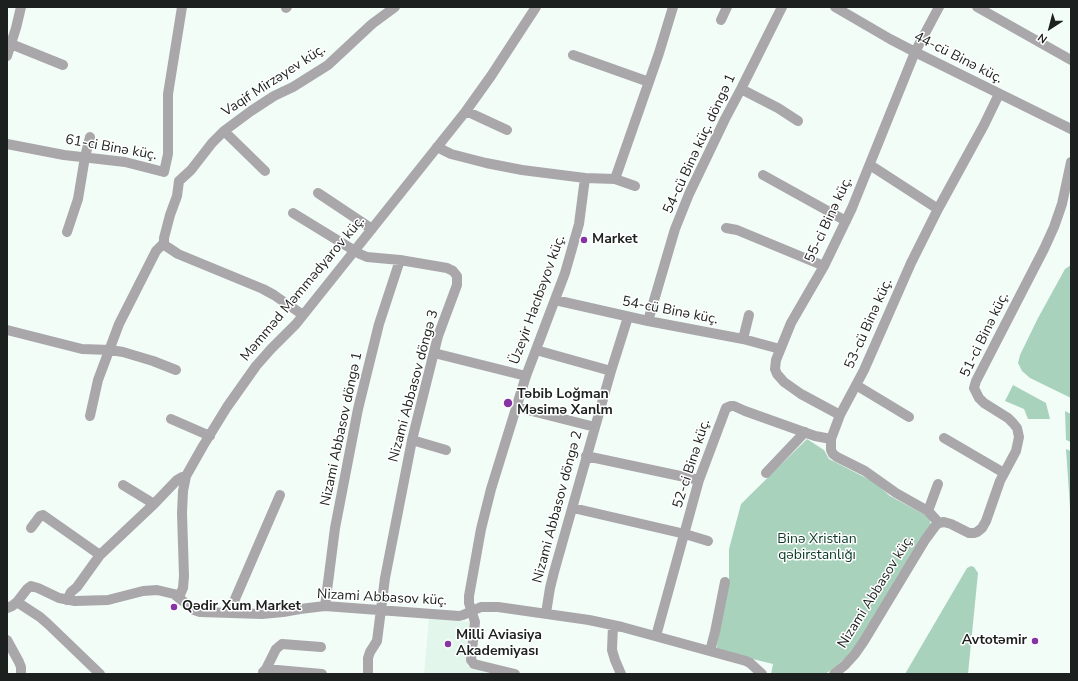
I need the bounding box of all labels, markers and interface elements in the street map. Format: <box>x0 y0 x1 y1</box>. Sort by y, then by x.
north arrow <box>1030 8 1070 48</box>
street label: 44-cü Binə küç. <box>911 28 1005 88</box>
text: N <box>1035 30 1050 47</box>
street label: Vaqif Mirzəyev küç. <box>219 41 329 121</box>
street label: 54-cü Binə küç. döngə 1 <box>660 71 740 217</box>
street label: 61-ci Binə küç. <box>64 132 158 164</box>
street label: 55-ci Binə küç. <box>802 174 856 266</box>
street label: Məmməd Məmmədyarov küç. <box>237 213 369 365</box>
place label: Market <box>592 232 638 248</box>
street label: Üzeyir Hacıbəyov küç. <box>507 233 569 367</box>
marker: Market <box>579 235 589 245</box>
street label: 53-cü Binə küç. <box>842 276 896 372</box>
street label: 51-ci Binə küç. <box>957 290 1013 380</box>
street label: 54-cü Binə küç. <box>621 293 719 329</box>
street label: Nizami Abbasov döngə 3 <box>386 308 442 464</box>
street label: Nizami Abbasov döngə 1 <box>317 350 367 508</box>
place label: Təbib Loğman Məsimə Xanlm <box>517 387 613 420</box>
marker: Təbib Loğman Məsimə Xanlm <box>502 397 514 409</box>
street label: 52-ci Binə küç. <box>670 417 714 511</box>
street label: Nizami Abbasov döngə 2 <box>530 429 586 585</box>
park label: Binə Xristian qəbirstanlığı <box>777 532 857 564</box>
street label: Nizami Abbasov küç. <box>834 532 918 652</box>
street label: Nizami Abbasov küç. <box>317 586 447 610</box>
place label: Qədir Xum Market <box>182 599 301 615</box>
marker: Qədir Xum Market <box>169 602 179 612</box>
place label: Milli Aviasiya Akademiyası <box>456 628 542 660</box>
place label: Avtotəmir <box>962 633 1027 649</box>
marker: Avtotəmir <box>1030 636 1040 646</box>
marker: Milli Aviasiya Akademiyası <box>443 639 453 649</box>

